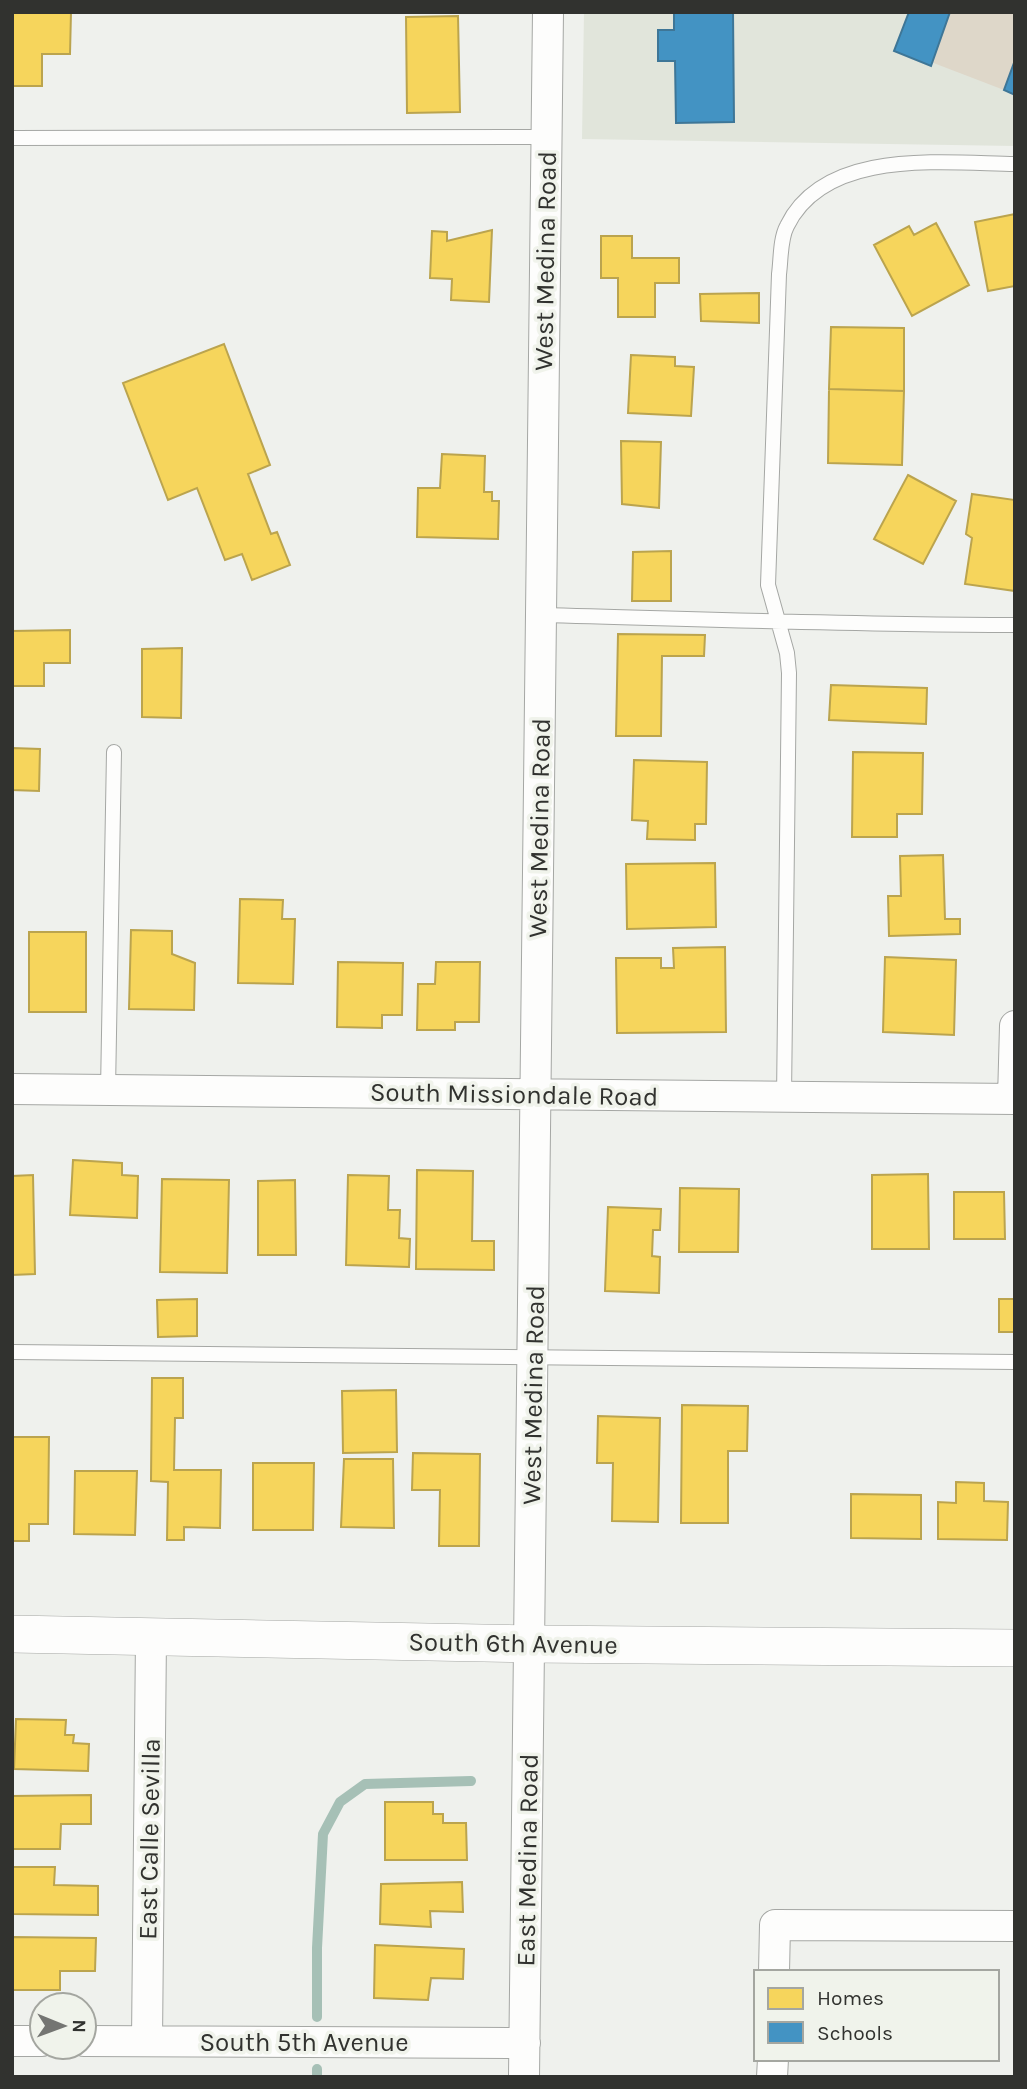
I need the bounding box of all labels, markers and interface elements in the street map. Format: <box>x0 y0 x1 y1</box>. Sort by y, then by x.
street label: West Medina Road <box>528 151 563 371</box>
street label: West Medina Road <box>522 718 557 938</box>
street label: South Missiondale Road <box>370 1076 658 1113</box>
street label: West Medina Road <box>516 1285 551 1505</box>
street label: South 6th Avenue <box>408 1626 618 1661</box>
street label: East Calle Sevilla <box>132 1738 167 1940</box>
street label: East Medina Road <box>510 1753 545 1967</box>
legend <box>754 1970 999 2061</box>
text: Homes <box>817 1986 884 2010</box>
north arrow <box>28 1991 98 2061</box>
text: N <box>68 2019 90 2033</box>
text: Schools <box>817 2021 893 2045</box>
street label: South 5th Avenue <box>199 2027 409 2058</box>

